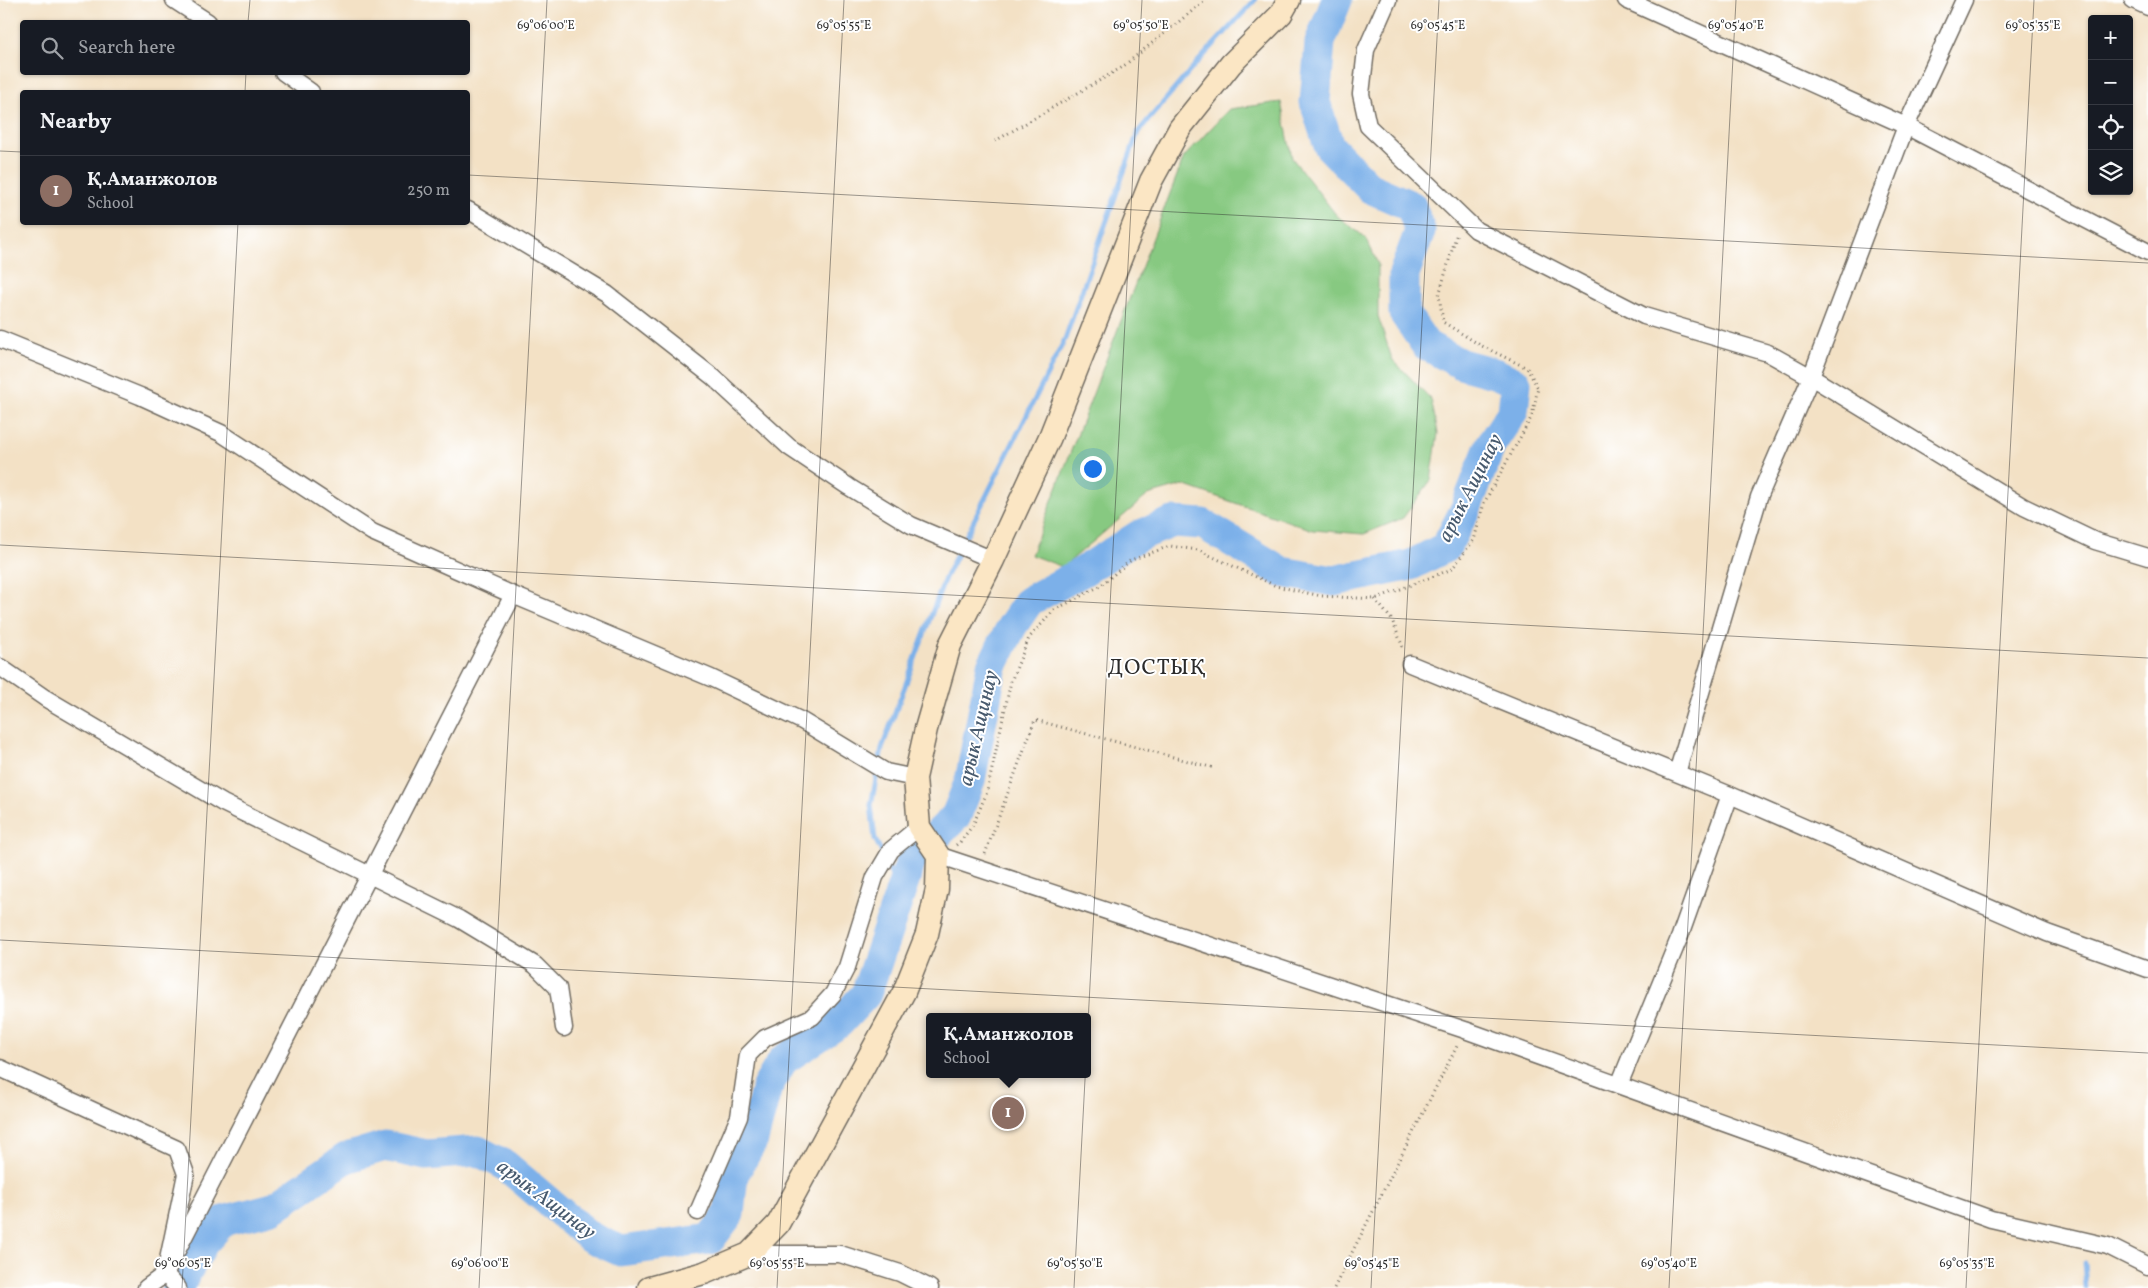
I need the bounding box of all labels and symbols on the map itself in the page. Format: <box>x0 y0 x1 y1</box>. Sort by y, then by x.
text: 69°06'00"E <box>517 18 575 34</box>
text: 69°05'55"E <box>817 18 871 34</box>
text: 69°05'50"E <box>1113 18 1169 34</box>
text: 69°05'45"E <box>1411 18 1465 34</box>
text: 69°05'40"E <box>1708 18 1764 34</box>
text: 69°05'35"E <box>2006 18 2060 34</box>
water label: арык Ащинау <box>1431 429 1511 547</box>
your location <box>1080 456 1106 482</box>
district label: ДОСТЫҚ <box>1107 653 1207 684</box>
water label: арык Ащинау <box>952 667 1006 789</box>
pin: 1 <box>992 1094 1024 1132</box>
water label: арык Ащинау <box>490 1153 602 1247</box>
text: 69°06'05"E <box>155 1256 211 1272</box>
text: 69°06'00"E <box>451 1256 509 1272</box>
text: 69°05'55"E <box>750 1256 804 1272</box>
text: 69°05'50"E <box>1047 1256 1103 1272</box>
text: 69°05'45"E <box>1345 1256 1399 1272</box>
text: 69°05'40"E <box>1641 1256 1697 1272</box>
text: 69°05'35"E <box>1940 1256 1994 1272</box>

